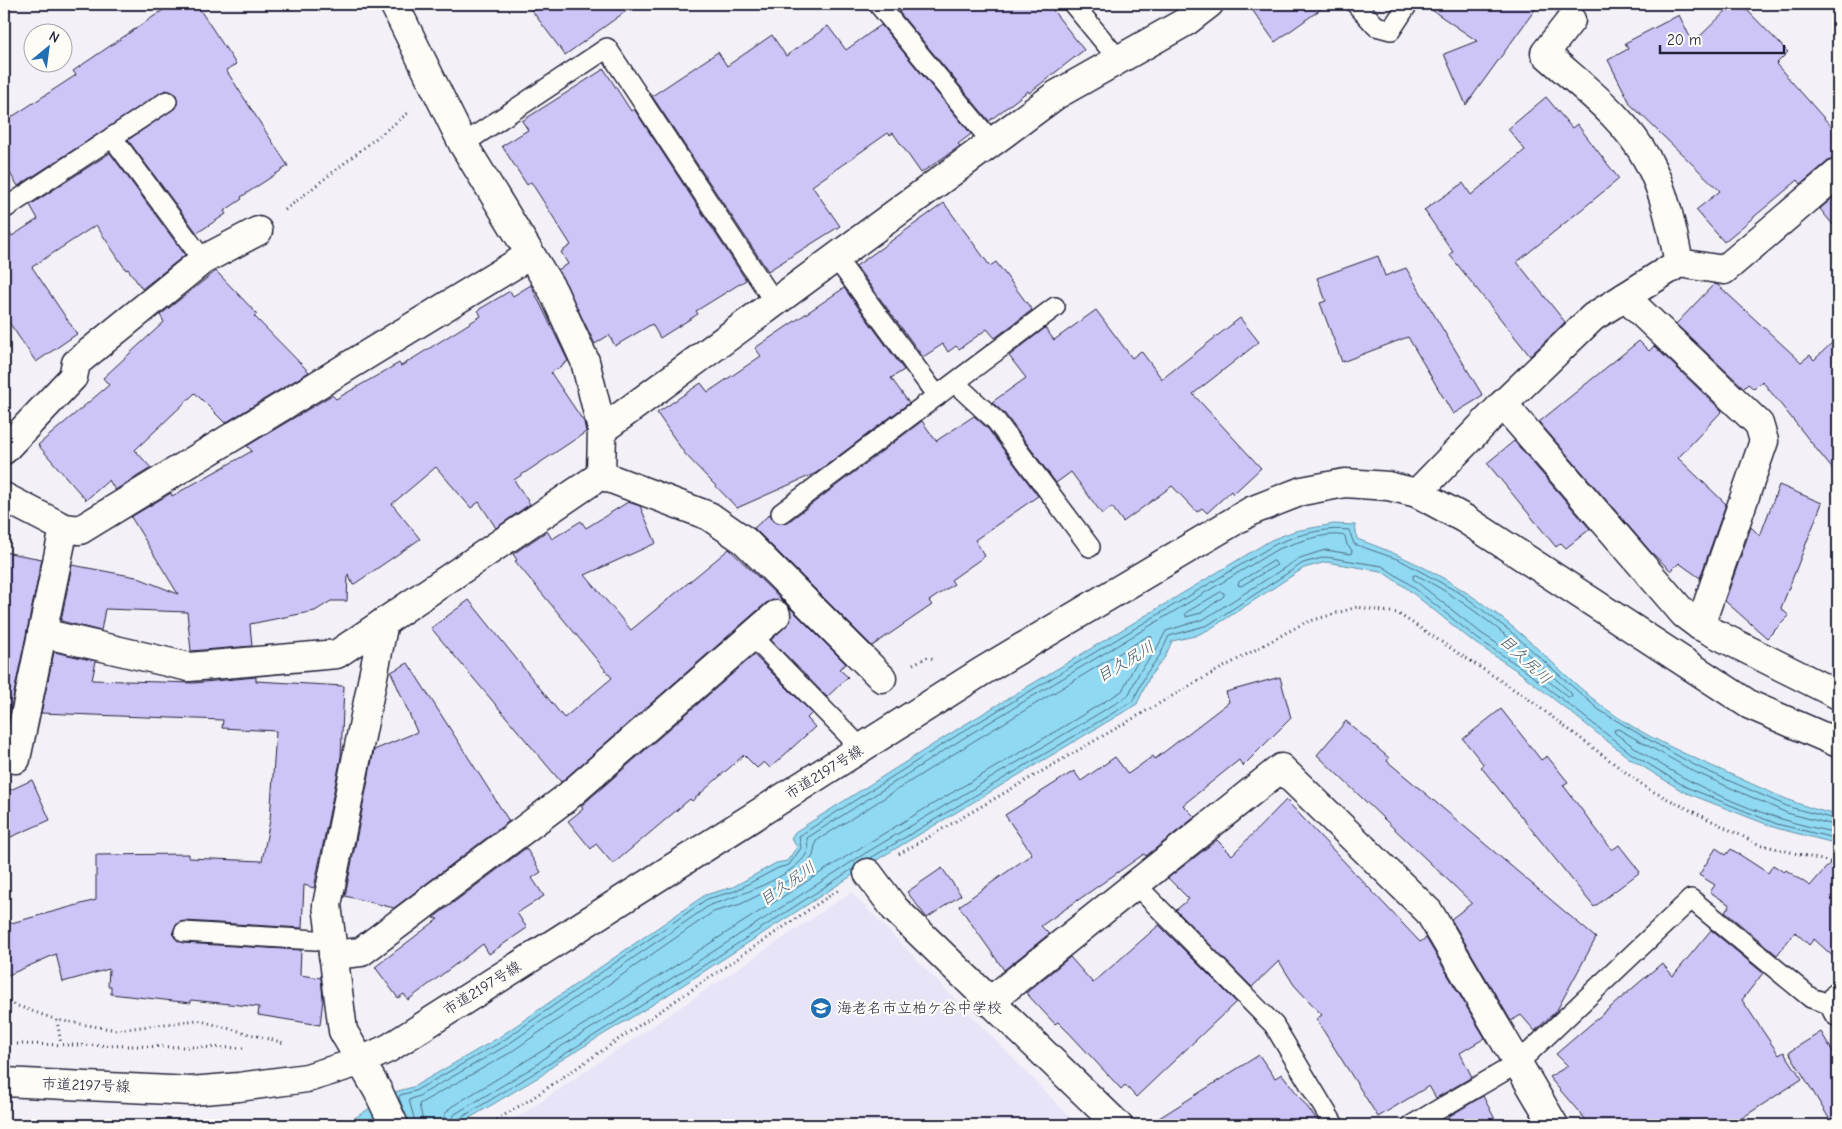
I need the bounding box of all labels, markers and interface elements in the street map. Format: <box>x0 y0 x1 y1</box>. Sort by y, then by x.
north arrow <box>22 22 72 72</box>
scale bar <box>1660 22 1783 54</box>
text: N <box>46 27 62 47</box>
text: 20 m <box>1667 31 1701 49</box>
water label: 目久尻川 <box>1496 631 1555 688</box>
water label: 目久尻川 <box>1093 638 1158 686</box>
street label: 市道2197号線 <box>782 741 866 803</box>
water label: 目久尻川 <box>756 858 819 910</box>
street label: 市道2197号線 <box>440 957 524 1019</box>
school or university icon: 海老名市立柏ケ谷中学校 <box>809 996 833 1020</box>
place label: 海老名市立柏ケ谷中学校 <box>837 999 1002 1017</box>
street label: 市道2197号線 <box>41 1074 131 1096</box>

